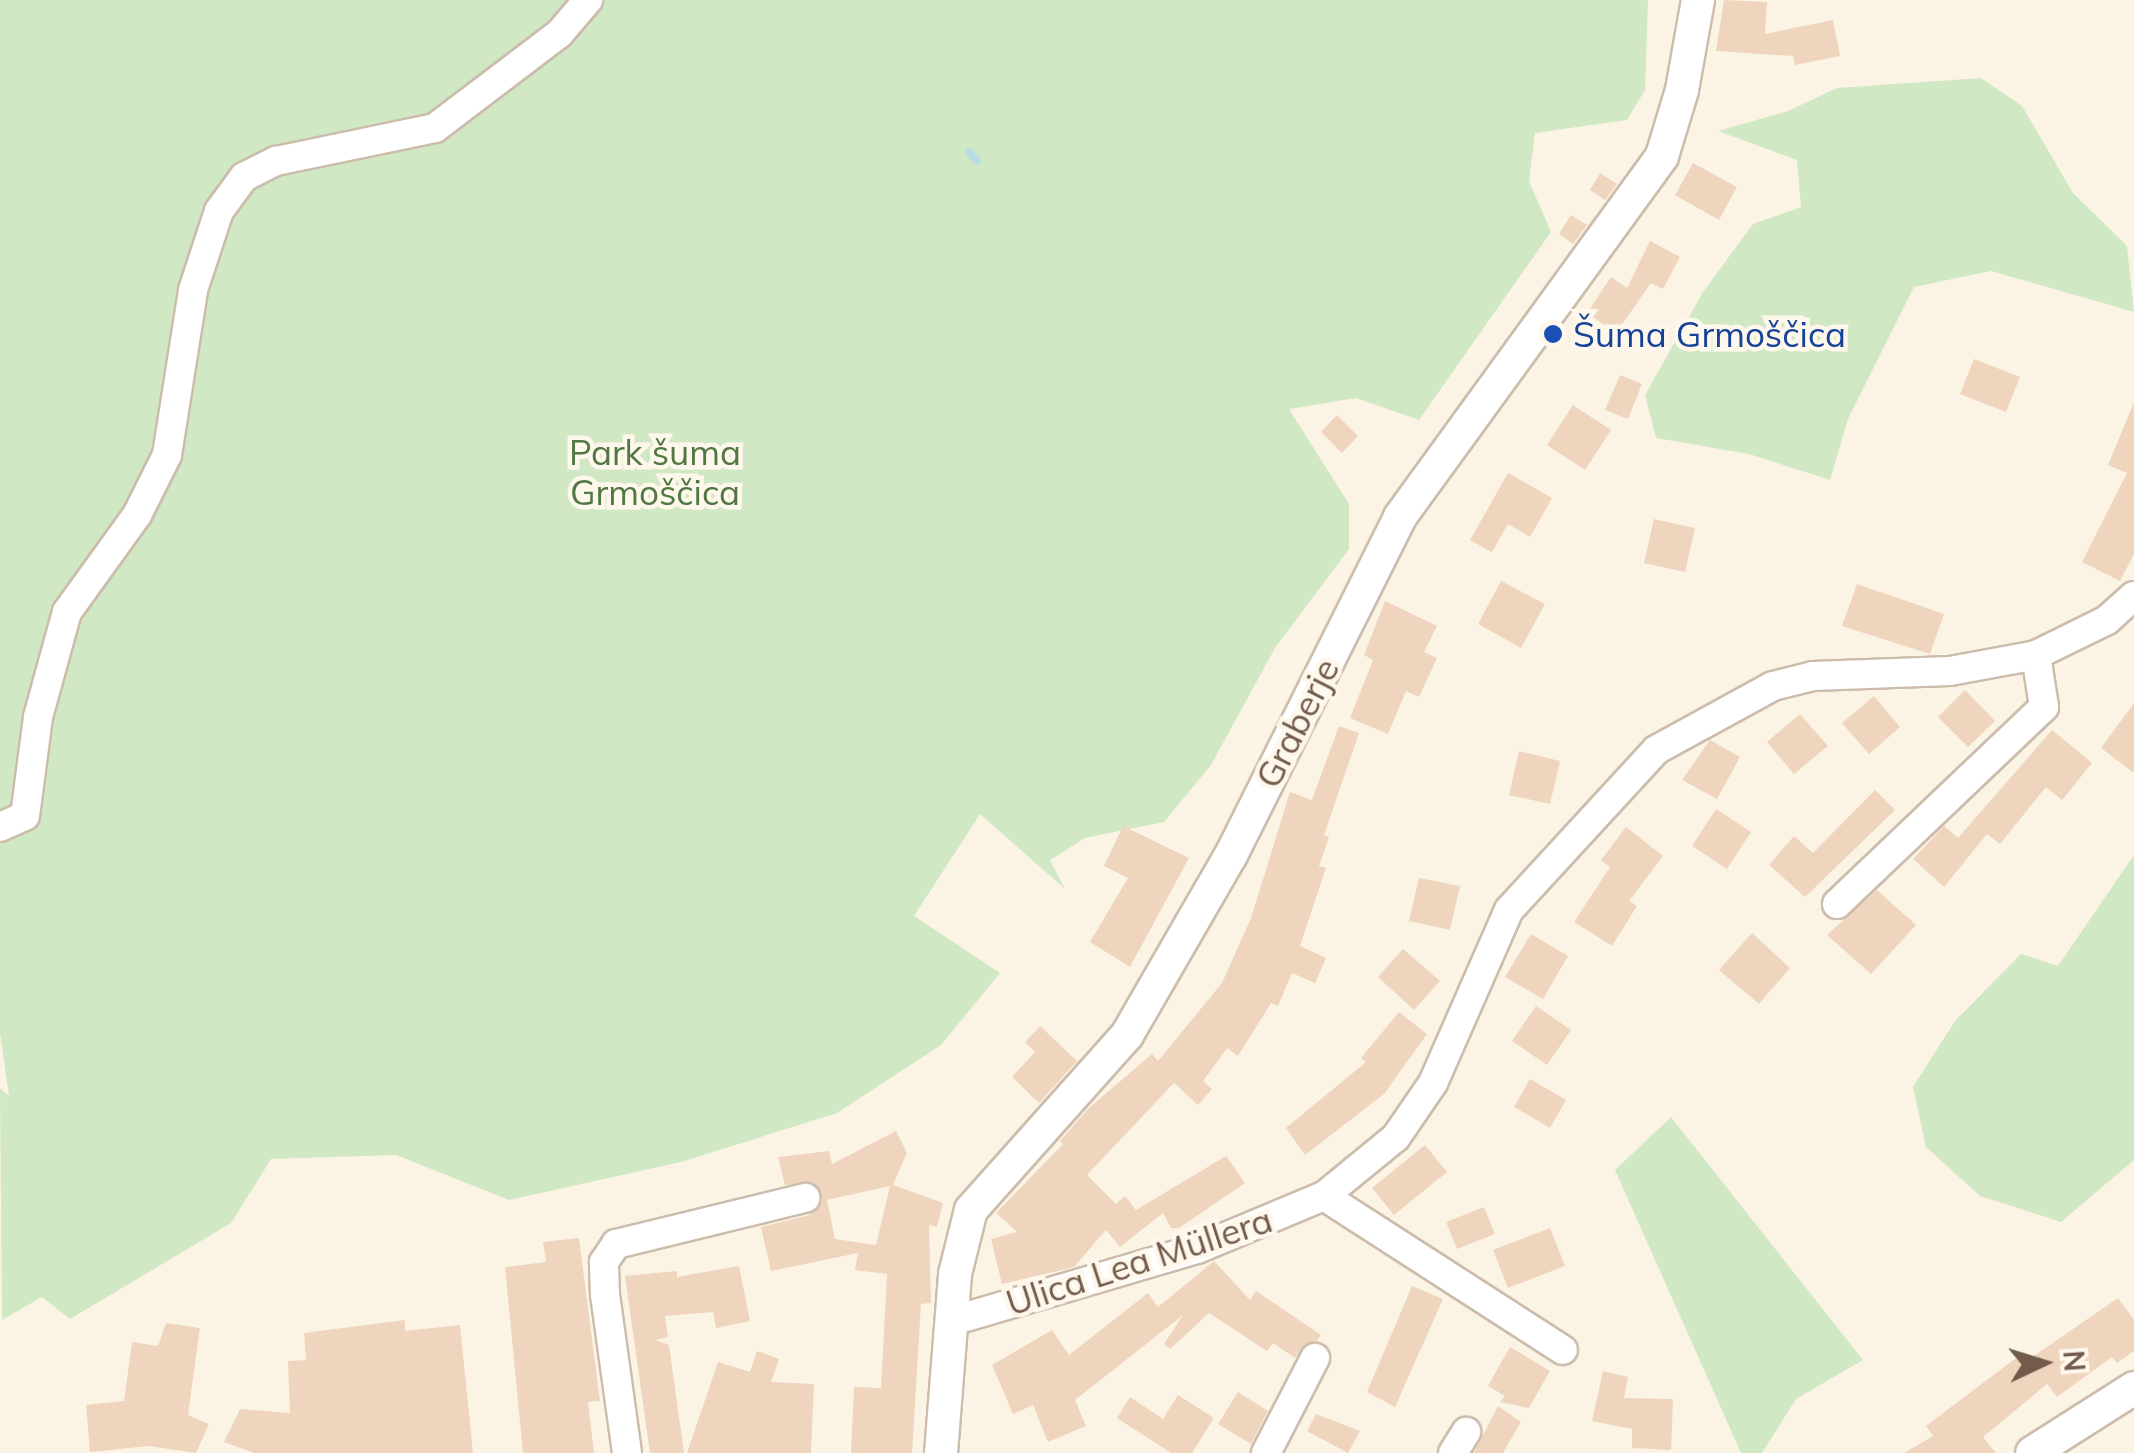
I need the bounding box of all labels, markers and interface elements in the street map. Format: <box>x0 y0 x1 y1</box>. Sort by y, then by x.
place label: Šuma Grmoščica <box>1573 313 1846 355</box>
marker: Šuma Grmoščica <box>1542 323 1564 345</box>
park label: Park šuma Grmoščica <box>569 431 741 513</box>
street label: Graberje <box>1247 651 1347 795</box>
street label: Ulica Lea Müllera <box>1001 1198 1277 1324</box>
north arrow <box>1994 1313 2094 1413</box>
text: N <box>2056 1349 2093 1373</box>

